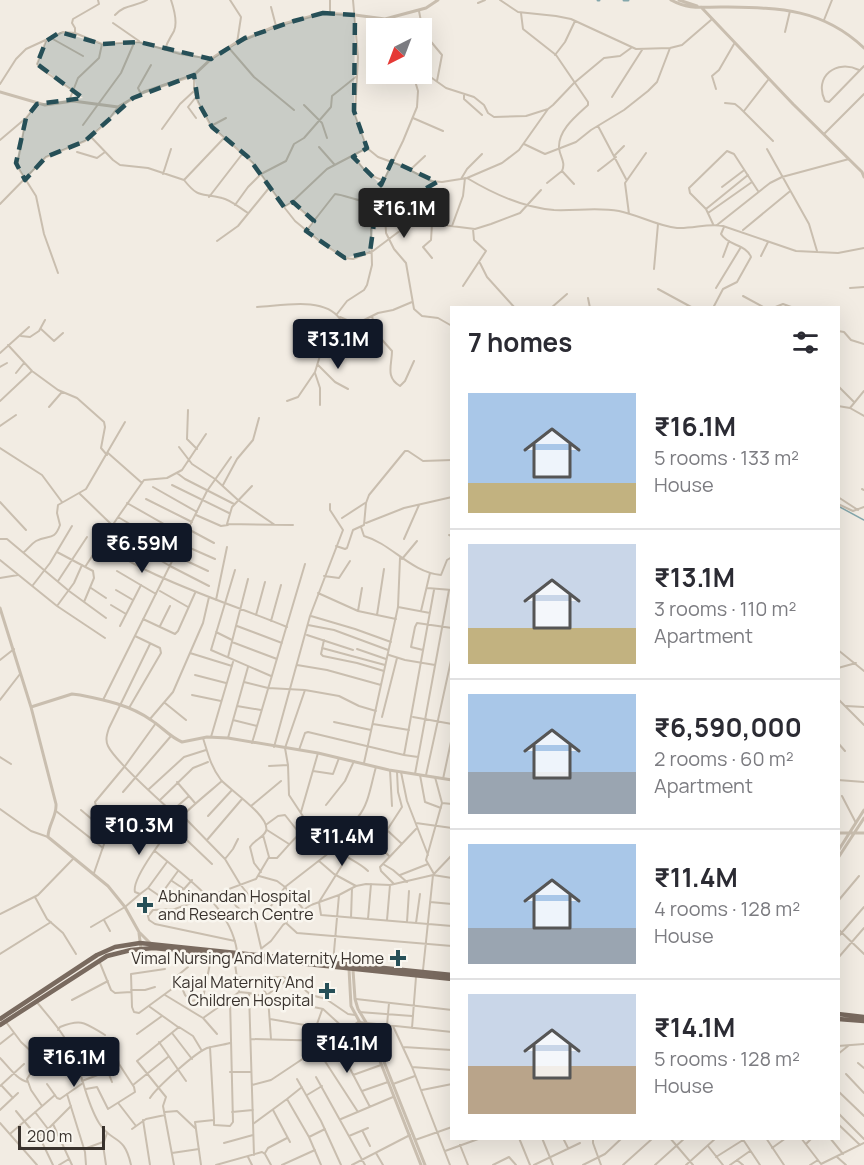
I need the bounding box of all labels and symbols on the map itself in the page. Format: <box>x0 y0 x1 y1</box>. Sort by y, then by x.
north arrow <box>366 18 432 84</box>
pin: ₹16.1M <box>355 188 453 239</box>
pin: ₹13.1M <box>289 319 387 370</box>
pin: ₹6.59M <box>93 523 191 574</box>
pin: ₹10.3M <box>90 805 188 856</box>
pin: ₹11.4M <box>293 816 391 867</box>
place label: Abhinandan Hospital and Research Centre <box>158 885 314 925</box>
marker: Abhinandan Hospital and Research Centre <box>136 896 154 914</box>
place label: Vimal Nursing And Maternity Home <box>131 947 384 969</box>
marker: Vimal Nursing And Maternity Home <box>389 949 407 967</box>
place label: Kajal Maternity And Children Hospital <box>172 971 314 1011</box>
marker: Kajal Maternity And Children Hospital <box>318 982 336 1000</box>
pin: ₹14.1M <box>298 1023 396 1074</box>
pin: ₹16.1M <box>25 1037 123 1088</box>
scale bar <box>18 1123 105 1150</box>

